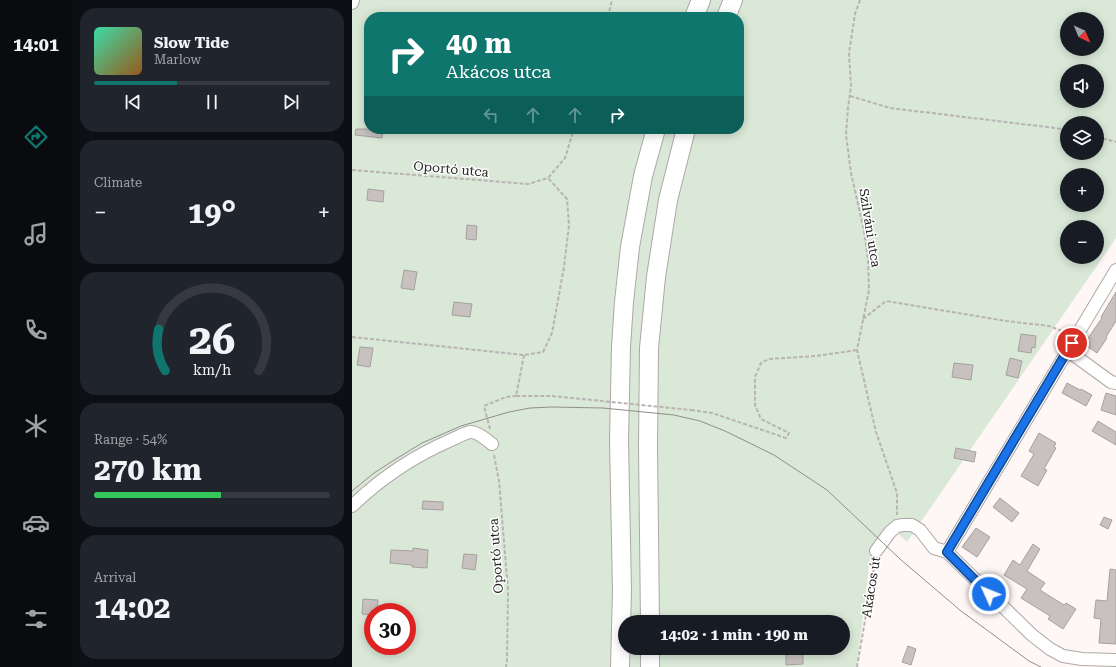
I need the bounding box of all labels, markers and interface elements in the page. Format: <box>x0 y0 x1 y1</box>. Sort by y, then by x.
north arrow <box>1060 12 1104 56</box>
map controls <box>1060 12 1104 264</box>
text: 40 m <box>446 27 511 60</box>
icon: right <box>380 28 432 80</box>
text: 14:01 <box>13 34 59 55</box>
text: Slow Tide <box>154 34 229 52</box>
text: Marlow <box>154 52 201 67</box>
text: Akácos utca <box>446 61 551 82</box>
button: sound <box>1060 64 1104 108</box>
icon: previous <box>122 91 144 113</box>
icon: pause <box>201 91 223 113</box>
icon: next <box>280 91 302 113</box>
icon: left <box>480 104 502 126</box>
icon: ahead <box>522 104 544 126</box>
icon: ahead <box>564 104 586 126</box>
icon: right <box>606 104 628 126</box>
button: layers <box>1060 116 1104 160</box>
icon: directions <box>22 123 50 151</box>
street label: Oportó utca <box>413 158 489 180</box>
button: + <box>1060 168 1104 212</box>
text: Climate <box>94 175 142 190</box>
street label: Szilváni utca <box>856 187 884 269</box>
text: 19° <box>188 195 236 230</box>
text: − <box>94 200 106 225</box>
text: + <box>318 200 330 225</box>
icon: music <box>22 220 50 248</box>
button: − <box>1060 220 1104 264</box>
text: 26 <box>189 315 235 364</box>
icon: phone <box>22 316 50 344</box>
pin <box>1055 326 1089 360</box>
icon: arrive <box>1061 332 1083 354</box>
text: km/h <box>193 362 231 378</box>
icon: climate <box>22 412 50 440</box>
text: Range · 54% <box>94 432 167 447</box>
text: 270 km <box>94 452 202 487</box>
icon: car <box>22 509 50 537</box>
street label: Oportó utca <box>486 518 506 594</box>
street label: Akácos út <box>859 555 883 619</box>
text: Arrival <box>94 570 136 585</box>
position arrow <box>968 573 1010 615</box>
text: 14:02 <box>94 590 171 625</box>
speed limit sign: 30 <box>364 603 416 655</box>
icon: filters <box>22 605 50 633</box>
text: 14:02 · 1 min · 190 m <box>660 626 808 644</box>

